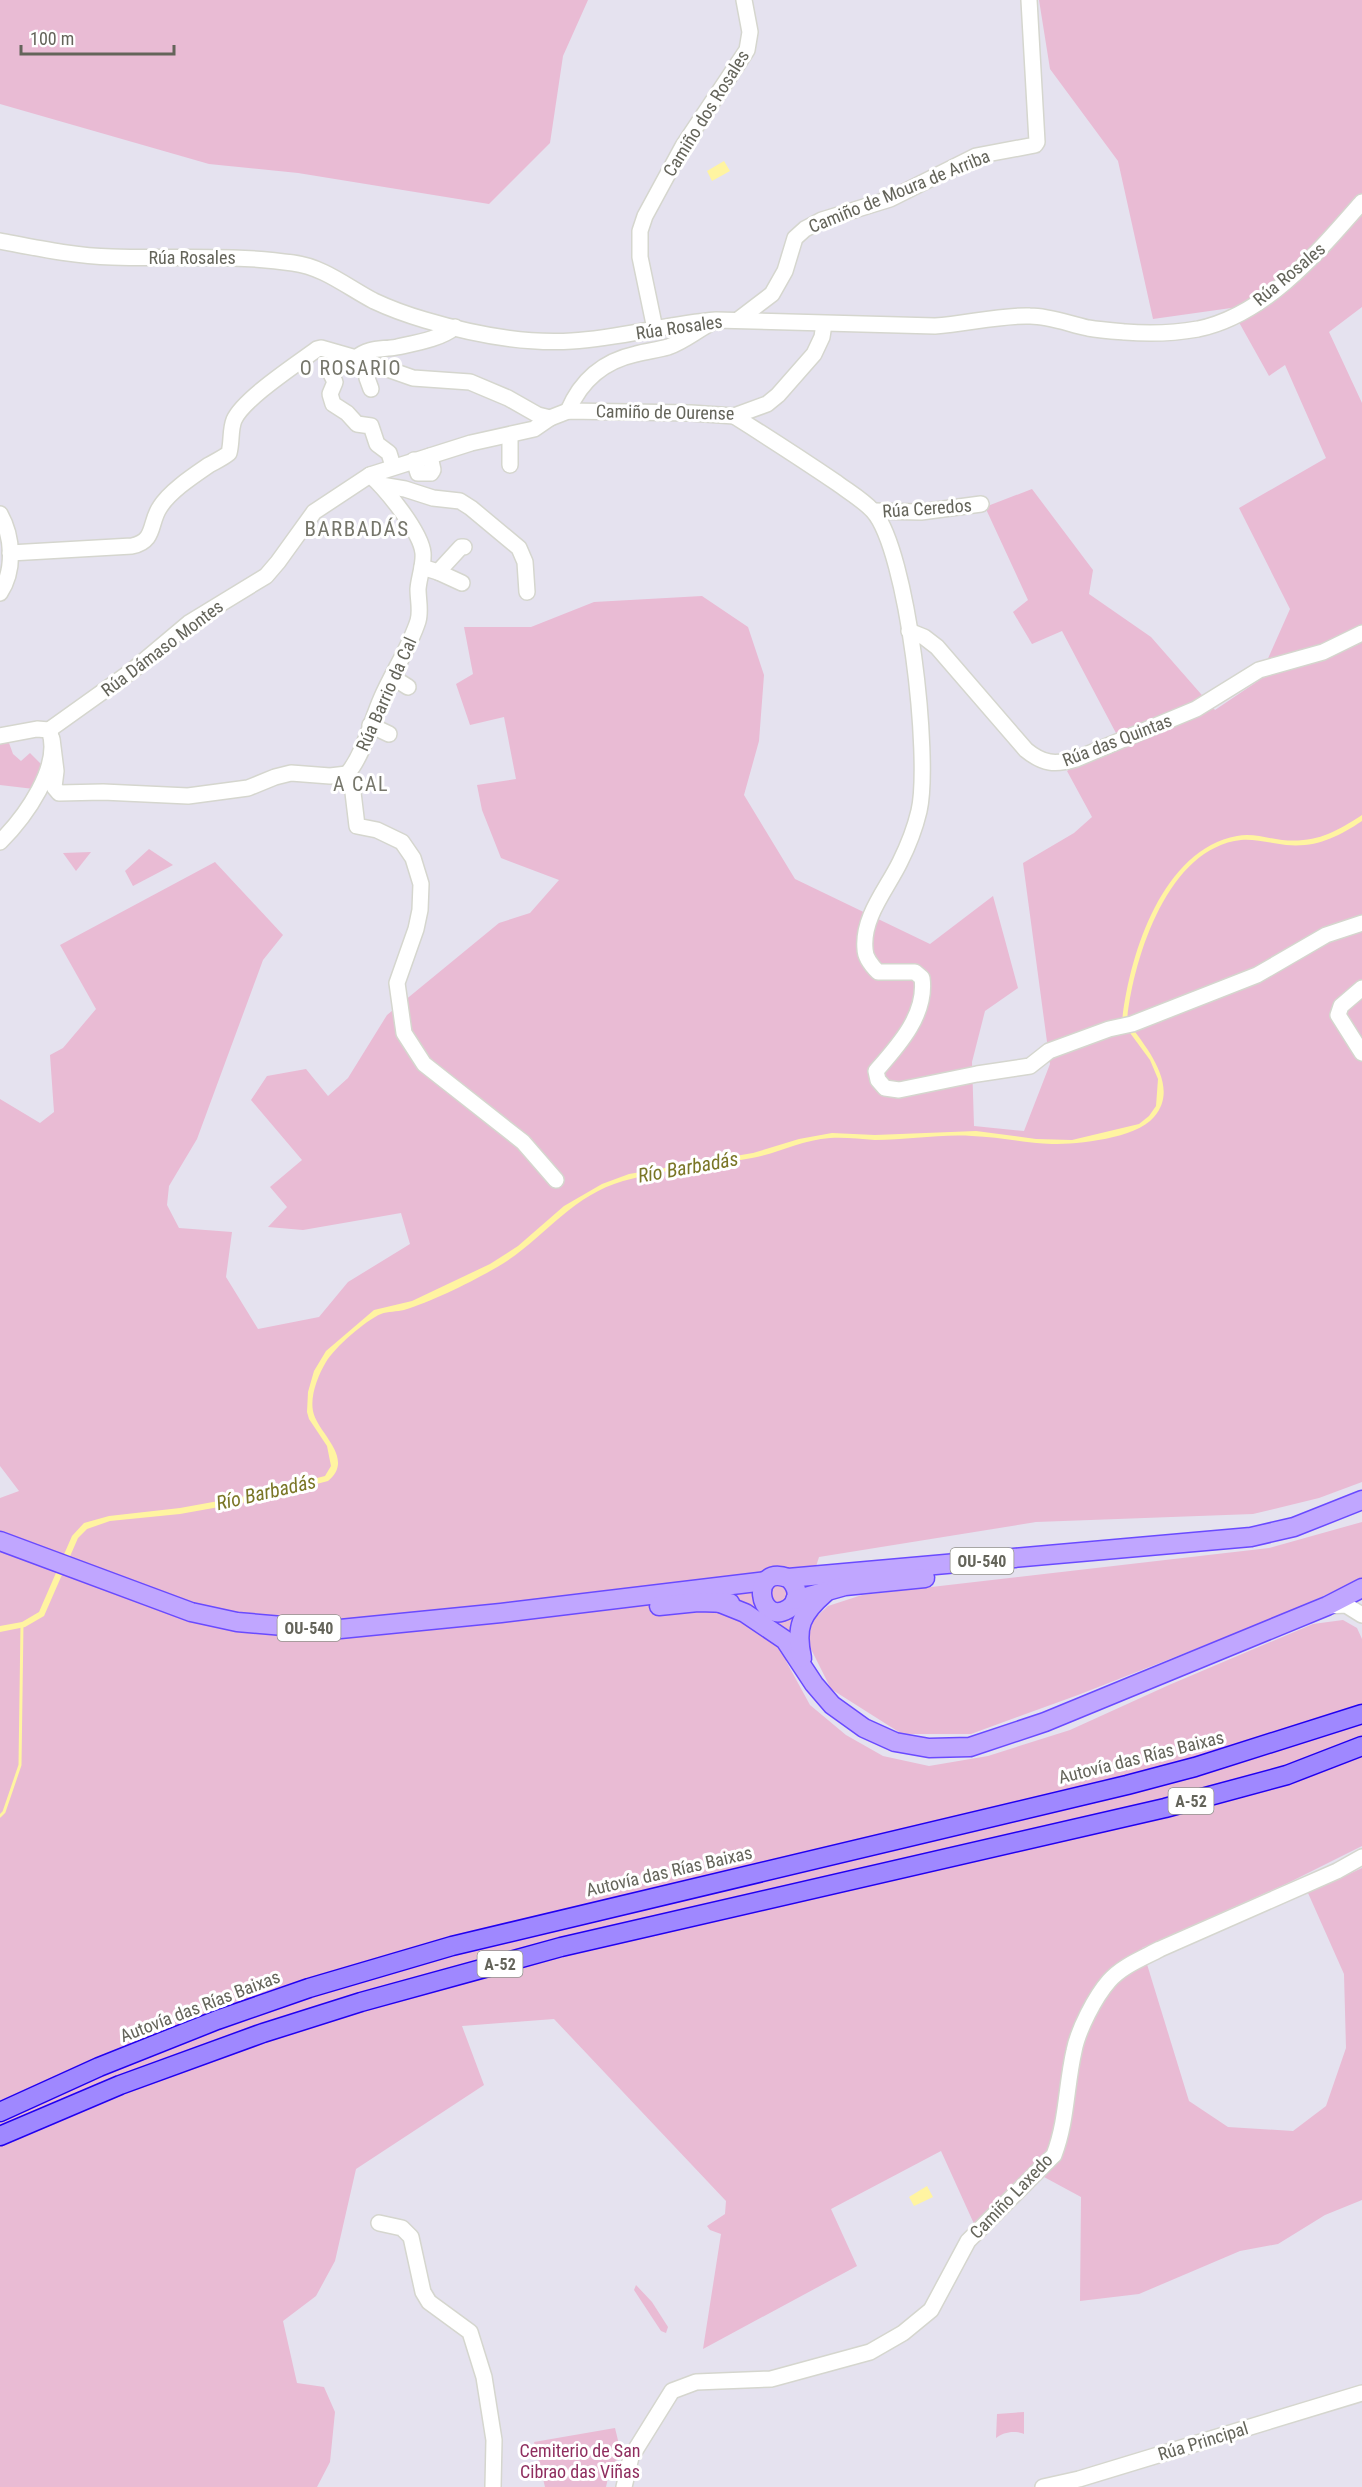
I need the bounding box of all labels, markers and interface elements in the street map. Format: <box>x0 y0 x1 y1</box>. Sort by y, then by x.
scale bar <box>21 18 174 56</box>
text: 100 m <box>30 28 74 49</box>
street label: Camiño dos Rosales <box>659 46 753 180</box>
street label: Camiño de Moura de Arriba <box>805 145 993 237</box>
street label: Rúa Rosales <box>1249 238 1329 310</box>
street label: Rúa Rosales <box>148 247 236 268</box>
street label: Rúa Rosales <box>634 311 724 343</box>
district label: O ROSARIO <box>300 356 402 380</box>
street label: Camiño de Ourense <box>596 400 734 424</box>
street label: Rúa Ceredos <box>882 494 972 522</box>
district label: BARBADÁS <box>304 517 410 541</box>
street label: Rúa Dámaso Montes <box>97 595 227 701</box>
street label: Rúa Barrio da Cal <box>352 634 420 754</box>
street label: Rúa das Quintas <box>1059 710 1175 770</box>
district label: A CAL <box>333 772 389 796</box>
water label: Río Barbadás <box>636 1146 740 1188</box>
water label: Río Barbadás <box>214 1469 318 1515</box>
road number: OU-540 <box>950 1548 1014 1574</box>
road number: OU-540 <box>278 1615 340 1641</box>
street label: Autovía das Rías Baixas <box>1056 1726 1226 1788</box>
road number: A-52 <box>1168 1788 1214 1814</box>
street label: Autovía das Rías Baixas <box>584 1842 754 1900</box>
road number: A-52 <box>478 1951 522 1977</box>
street label: Autovía das Rías Baixas <box>117 1966 283 2046</box>
street label: Camiño Laxedo <box>965 2149 1057 2243</box>
street label: Rúa Principal <box>1155 2417 1251 2465</box>
park label: Cemiterio de San Cibrao das Viñas <box>519 2440 641 2482</box>

